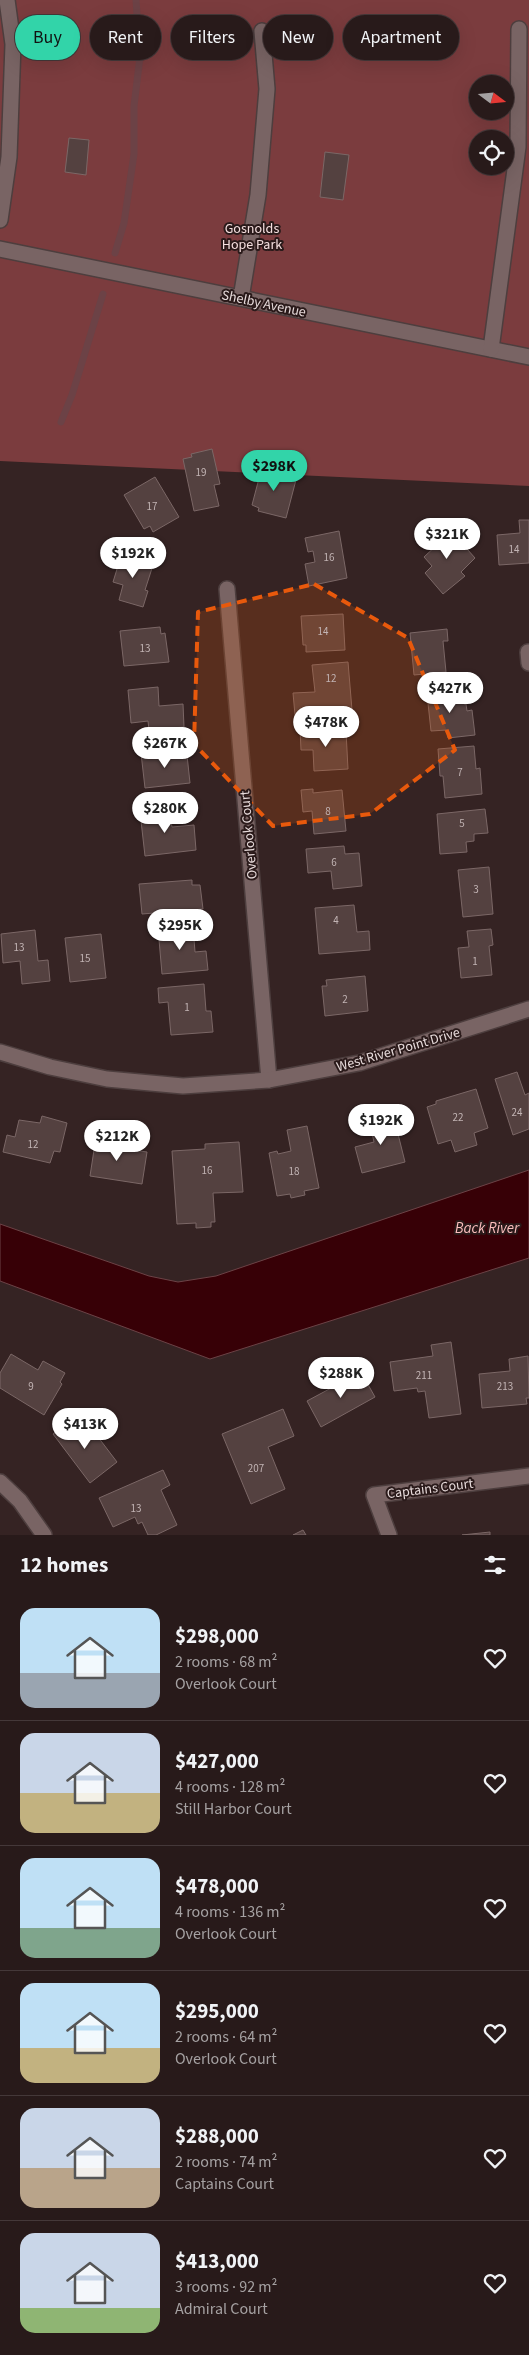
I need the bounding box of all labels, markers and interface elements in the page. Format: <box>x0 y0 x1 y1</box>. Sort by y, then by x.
chip: Buy <box>15 15 80 60</box>
chip: Rent <box>90 15 161 60</box>
chip: Filters <box>171 15 253 60</box>
chip: New <box>263 15 333 60</box>
chip: Apartment <box>343 15 459 60</box>
north arrow <box>469 75 514 120</box>
map controls <box>469 75 514 175</box>
button: locate <box>469 130 514 175</box>
park label: Gosnolds Hope Park <box>222 219 282 255</box>
street label: Shelby Avenue <box>220 285 308 323</box>
pin: $298K <box>239 450 309 492</box>
text: $298K <box>252 455 296 477</box>
house number: 19 <box>196 465 206 480</box>
house number: 17 <box>147 499 157 514</box>
pin: $321K <box>412 518 482 560</box>
text: $321K <box>425 523 469 545</box>
pin: $192K <box>98 536 168 579</box>
text: $192K <box>111 542 155 564</box>
house number: 14 <box>509 542 520 557</box>
house number: 16 <box>324 550 335 565</box>
house number: 14 <box>318 624 329 639</box>
house number: 13 <box>140 641 150 656</box>
house number: 12 <box>326 671 336 686</box>
pin: $427K <box>415 672 485 714</box>
text: $427K <box>428 677 472 699</box>
pin: $478K <box>291 706 361 748</box>
text: $478K <box>304 711 348 733</box>
pin: $267K <box>130 726 200 769</box>
text: $267K <box>143 732 187 754</box>
house number: 7 <box>457 765 463 780</box>
street label: Overlook Court <box>235 790 263 880</box>
pin: $280K <box>130 792 200 834</box>
text: $280K <box>143 797 187 819</box>
house number: 8 <box>325 804 331 819</box>
house number: 5 <box>459 816 465 831</box>
house number: 6 <box>331 855 337 870</box>
house number: 3 <box>473 882 479 897</box>
pin: $295K <box>145 908 215 951</box>
house number: 4 <box>333 913 339 928</box>
text: $295K <box>158 914 202 936</box>
house number: 13 <box>14 940 24 955</box>
house number: 15 <box>80 951 90 966</box>
house number: 1 <box>472 954 478 969</box>
house number: 2 <box>342 992 348 1007</box>
house number: 1 <box>184 1000 190 1015</box>
street label: West River Point Drive <box>334 1023 462 1077</box>
pin: $192K <box>346 1104 416 1146</box>
house number: 24 <box>512 1105 523 1120</box>
text: $192K <box>359 1109 403 1131</box>
house number: 22 <box>453 1110 463 1125</box>
pin: $212K <box>82 1120 152 1162</box>
text: $212K <box>95 1125 139 1147</box>
house number: 12 <box>28 1137 38 1152</box>
house number: 16 <box>202 1163 213 1178</box>
house number: 18 <box>289 1164 300 1179</box>
water label: Back River <box>455 1218 520 1239</box>
pin: $288K <box>306 1356 376 1399</box>
text: $288K <box>319 1362 363 1384</box>
house number: 211 <box>416 1368 432 1383</box>
house number: 9 <box>28 1379 34 1394</box>
house number: 213 <box>497 1379 513 1394</box>
pin: $413K <box>50 1408 120 1450</box>
text: $413K <box>63 1413 107 1435</box>
house number: 207 <box>248 1461 264 1476</box>
street label: Captains Court <box>386 1474 475 1504</box>
house number: 13 <box>131 1501 141 1516</box>
text: 12 homes <box>20 1550 108 1580</box>
icon: filters <box>481 1551 509 1579</box>
text: $298,000 <box>175 1621 259 1651</box>
icon: home <box>60 1628 120 1688</box>
icon: heart <box>481 1644 509 1672</box>
text: 2 rooms · 68 m² <box>175 1651 277 1673</box>
text: Overlook Court <box>175 1673 277 1695</box>
text: $427,000 <box>175 1746 259 1776</box>
icon: home <box>60 1753 120 1813</box>
icon: heart <box>481 1769 509 1797</box>
text: 4 rooms · 128 m² <box>175 1776 285 1798</box>
text: Still Harbor Court <box>175 1798 292 1820</box>
text: $478,000 <box>175 1871 259 1901</box>
icon: home <box>60 1878 120 1938</box>
icon: heart <box>481 1894 509 1922</box>
text: 4 rooms · 136 m² <box>175 1901 285 1923</box>
text: Overlook Court <box>175 1923 277 1945</box>
text: $295,000 <box>175 1996 259 2026</box>
icon: home <box>60 2003 120 2063</box>
icon: heart <box>481 2019 509 2047</box>
text: 2 rooms · 64 m² <box>175 2026 277 2048</box>
text: Overlook Court <box>175 2048 277 2070</box>
text: $288,000 <box>175 2121 259 2151</box>
icon: home <box>60 2128 120 2188</box>
icon: heart <box>481 2144 509 2172</box>
text: 2 rooms · 74 m² <box>175 2151 277 2173</box>
text: Captains Court <box>175 2173 274 2195</box>
text: $413,000 <box>175 2246 259 2276</box>
icon: home <box>60 2253 120 2313</box>
icon: heart <box>481 2269 509 2297</box>
text: 3 rooms · 92 m² <box>175 2276 277 2298</box>
text: Admiral Court <box>175 2298 268 2320</box>

